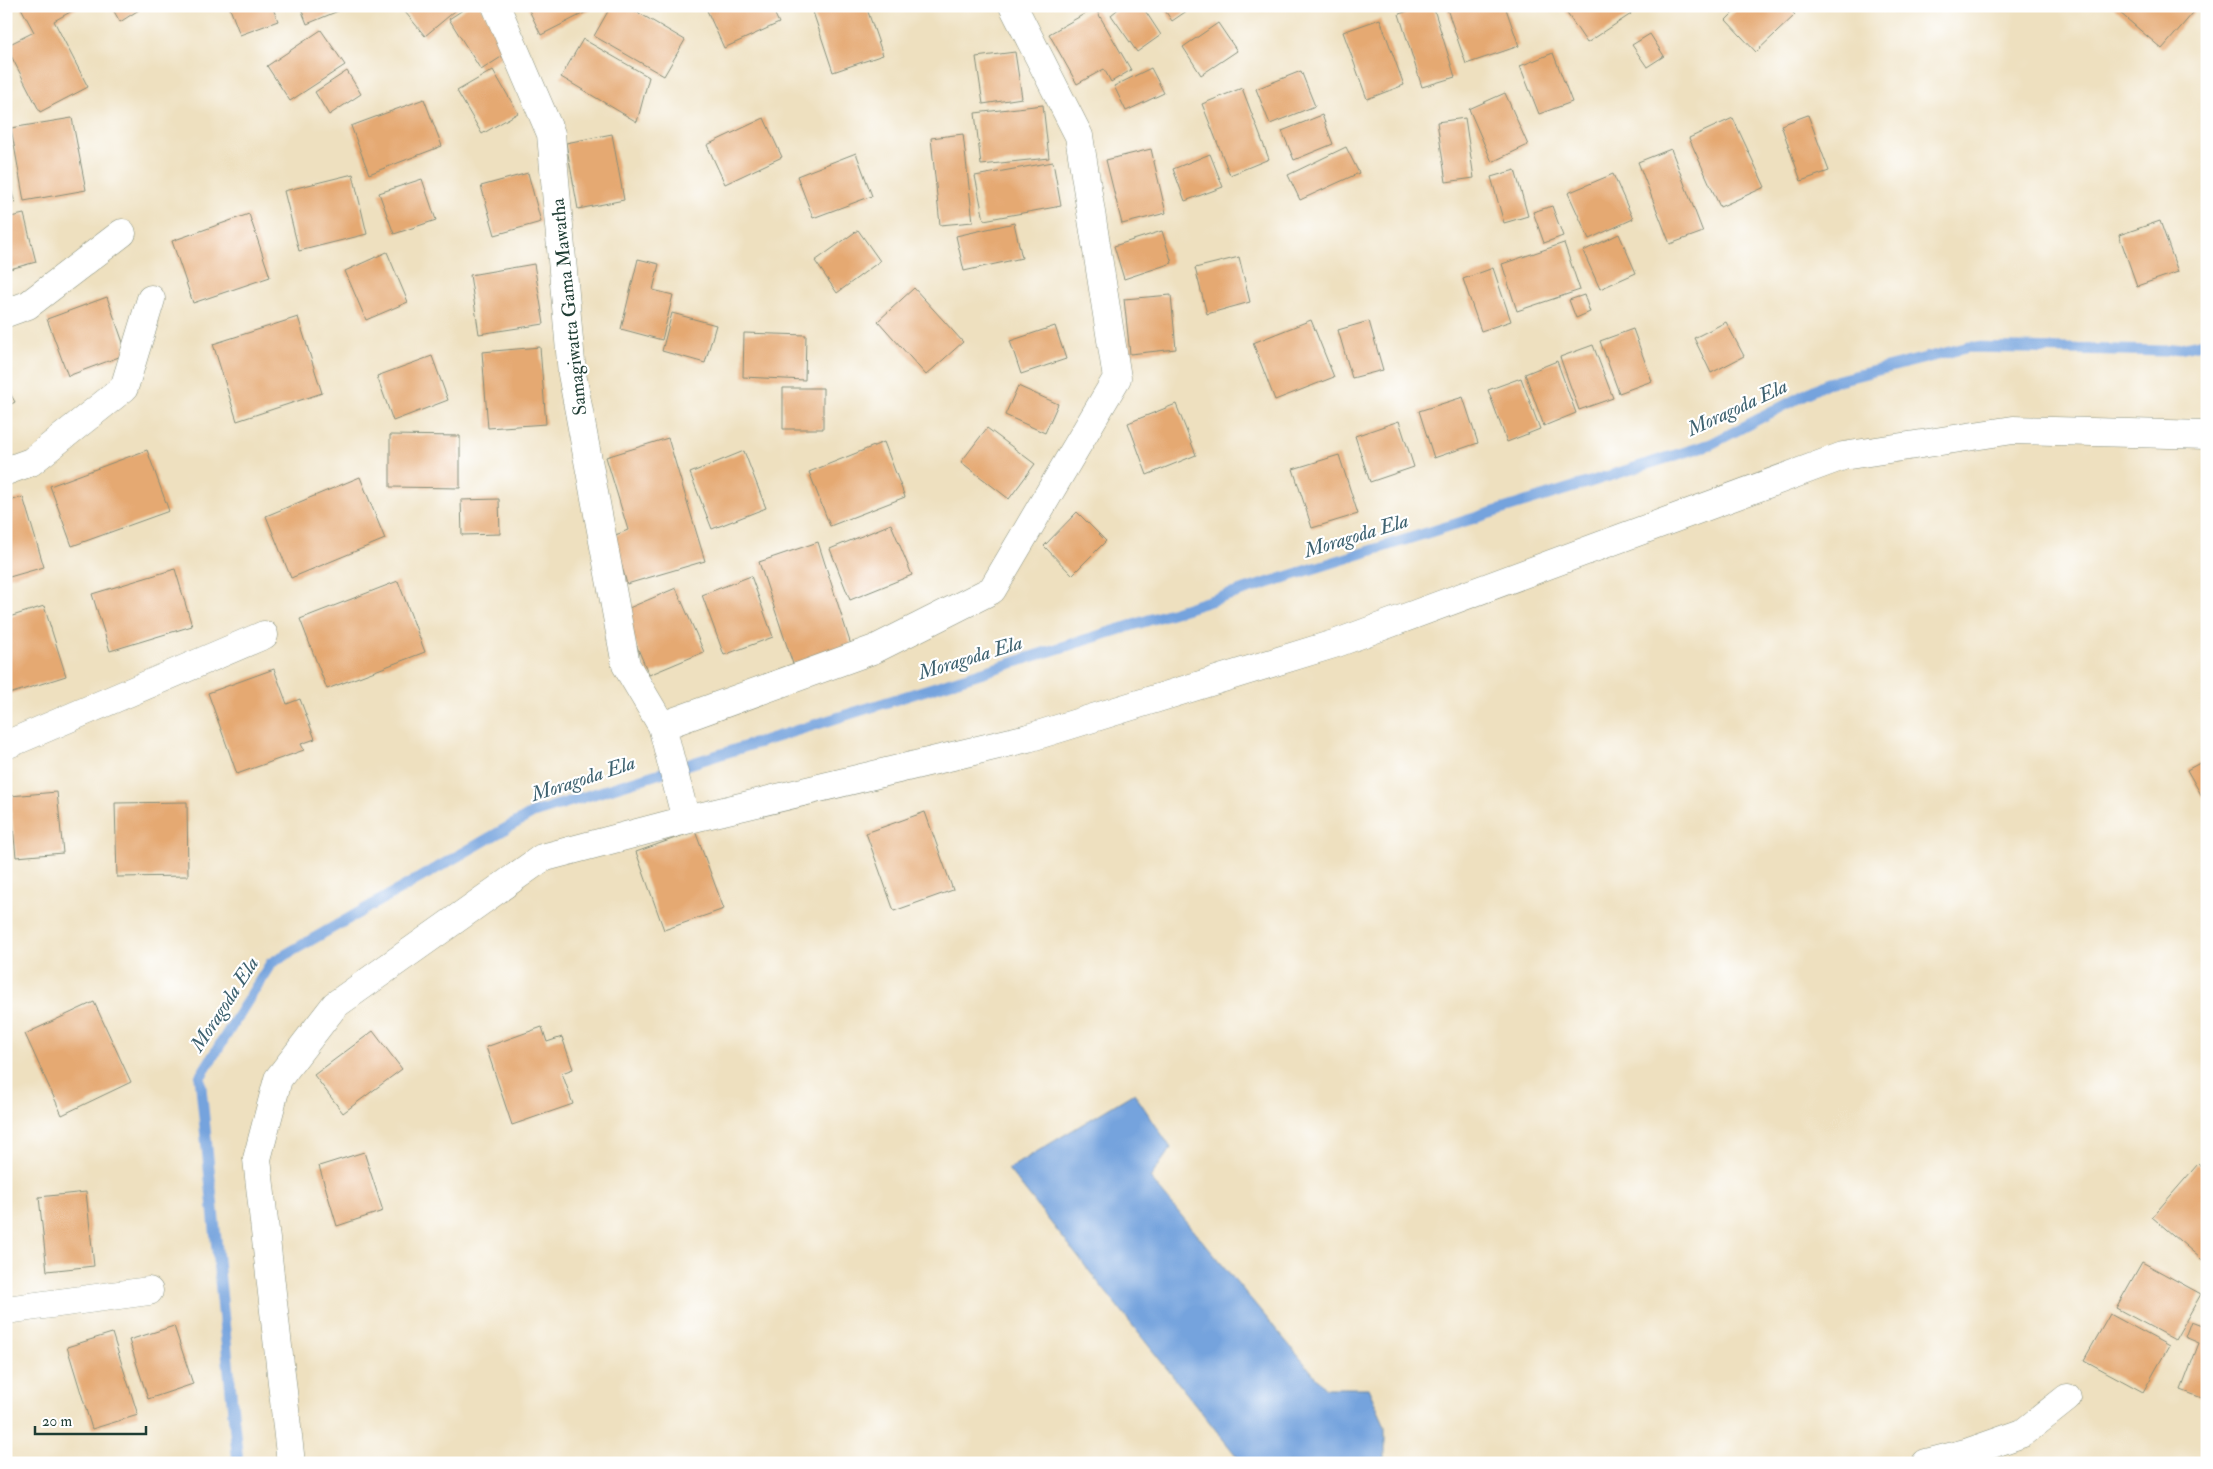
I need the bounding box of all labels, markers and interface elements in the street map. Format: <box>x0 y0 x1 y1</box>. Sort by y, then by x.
street label: Samagiwatta Gama Mawatha <box>546 197 592 417</box>
water label: Moragoda Ela <box>1682 373 1791 442</box>
water label: Moragoda Ela <box>1300 508 1411 564</box>
water label: Moragoda Ela <box>914 630 1025 686</box>
water label: Moragoda Ela <box>527 750 638 807</box>
water label: Moragoda Ela <box>184 952 264 1057</box>
scale bar <box>35 1404 146 1436</box>
text: 20 m <box>42 1412 72 1431</box>

